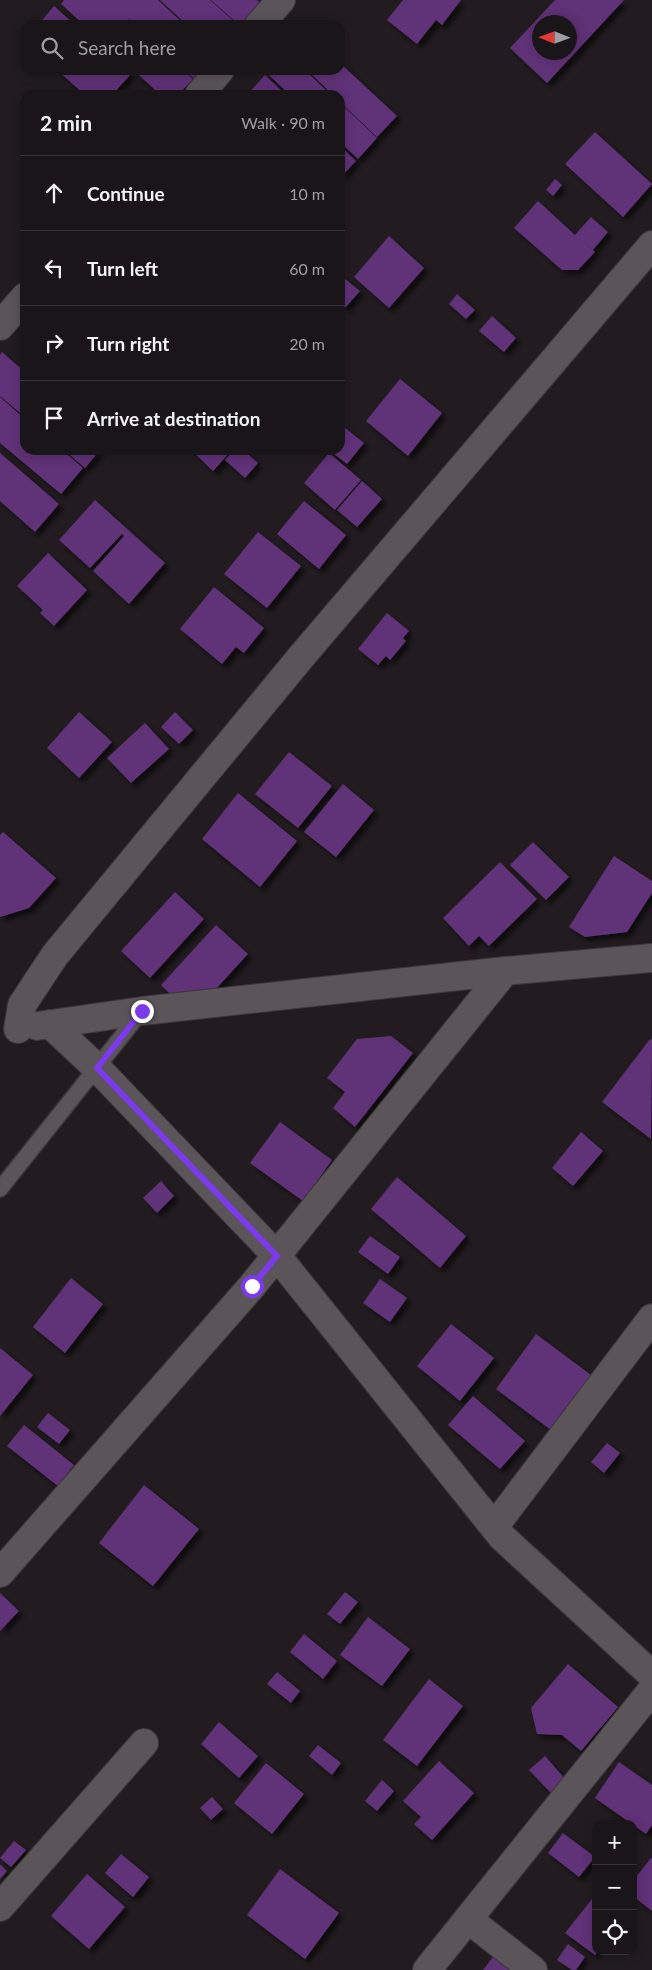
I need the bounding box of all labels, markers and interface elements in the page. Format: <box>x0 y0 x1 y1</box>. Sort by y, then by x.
north arrow <box>532 15 577 60</box>
search box <box>20 20 345 75</box>
icon: search <box>38 34 66 62</box>
text: Search here <box>78 36 176 59</box>
text: 2 min <box>40 110 92 135</box>
text: Walk · 90 m <box>241 113 325 132</box>
icon: ahead <box>40 179 68 207</box>
text: Continue <box>87 182 165 205</box>
text: 10 m <box>289 184 325 203</box>
icon: left <box>40 254 68 282</box>
text: Turn left <box>87 257 158 280</box>
text: 60 m <box>289 259 325 278</box>
icon: right <box>40 329 68 357</box>
text: Turn right <box>87 332 169 355</box>
text: 20 m <box>289 334 325 353</box>
icon: arrive <box>40 404 68 432</box>
text: Arrive at destination <box>87 407 260 430</box>
route end <box>131 1000 154 1023</box>
route start <box>241 1275 264 1298</box>
map controls <box>592 1820 637 1955</box>
button: + <box>592 1820 637 1865</box>
button: − <box>592 1865 637 1910</box>
button: locate <box>592 1910 637 1955</box>

